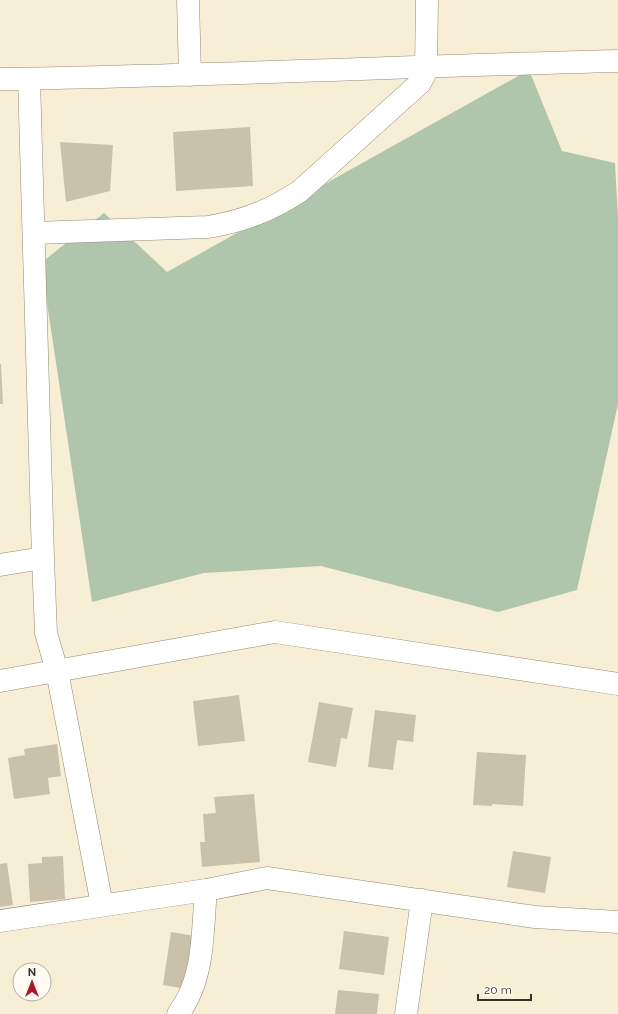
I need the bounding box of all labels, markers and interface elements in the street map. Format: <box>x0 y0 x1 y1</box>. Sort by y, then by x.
north arrow <box>12 962 52 1002</box>
text: N <box>28 966 36 979</box>
scale bar <box>478 976 531 1002</box>
text: 20 m <box>484 983 512 997</box>

